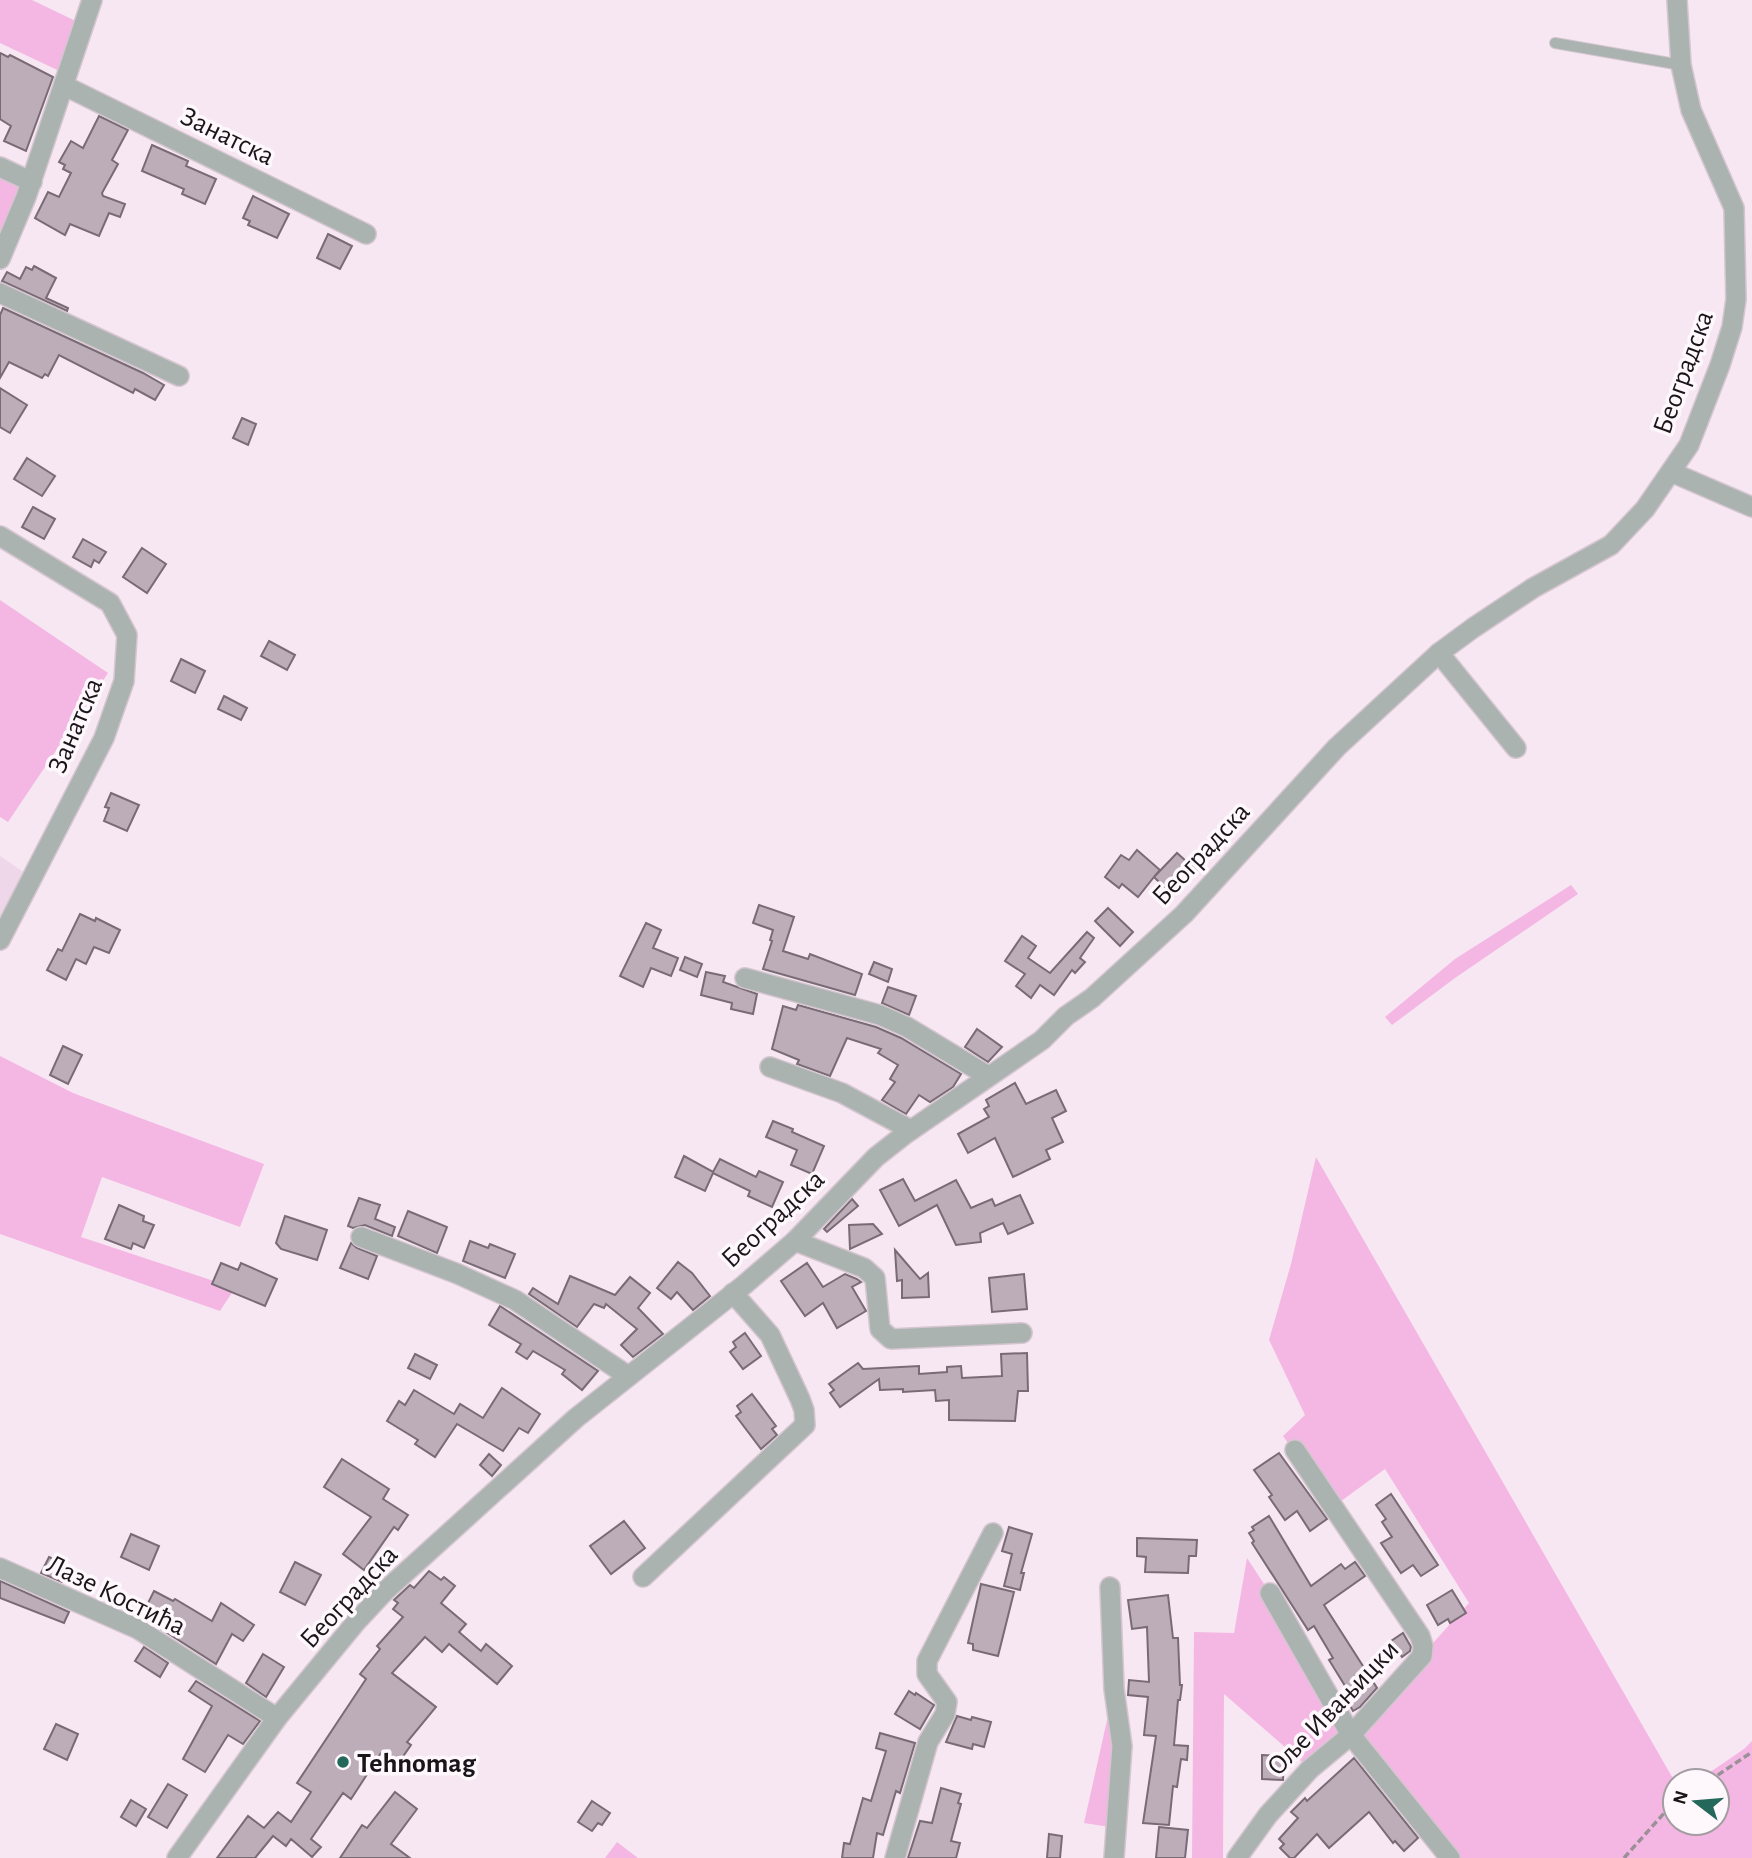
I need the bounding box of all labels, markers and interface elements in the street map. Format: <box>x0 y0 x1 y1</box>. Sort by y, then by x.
street label: Занатска <box>176 102 278 171</box>
street label: Београдска <box>1649 307 1719 438</box>
street label: Занатска <box>43 674 108 777</box>
street label: Београдска <box>1147 797 1256 911</box>
street label: Београдска <box>717 1165 830 1274</box>
street label: Београдска <box>295 1540 404 1654</box>
street label: Лазе Костића <box>42 1550 190 1641</box>
street label: Оље Ивањицки <box>1262 1635 1405 1781</box>
place label: Tehnomag <box>357 1750 477 1778</box>
marker: Tehnomag <box>335 1754 351 1770</box>
north arrow <box>1661 1767 1731 1837</box>
text: N <box>1670 1789 1692 1807</box>

